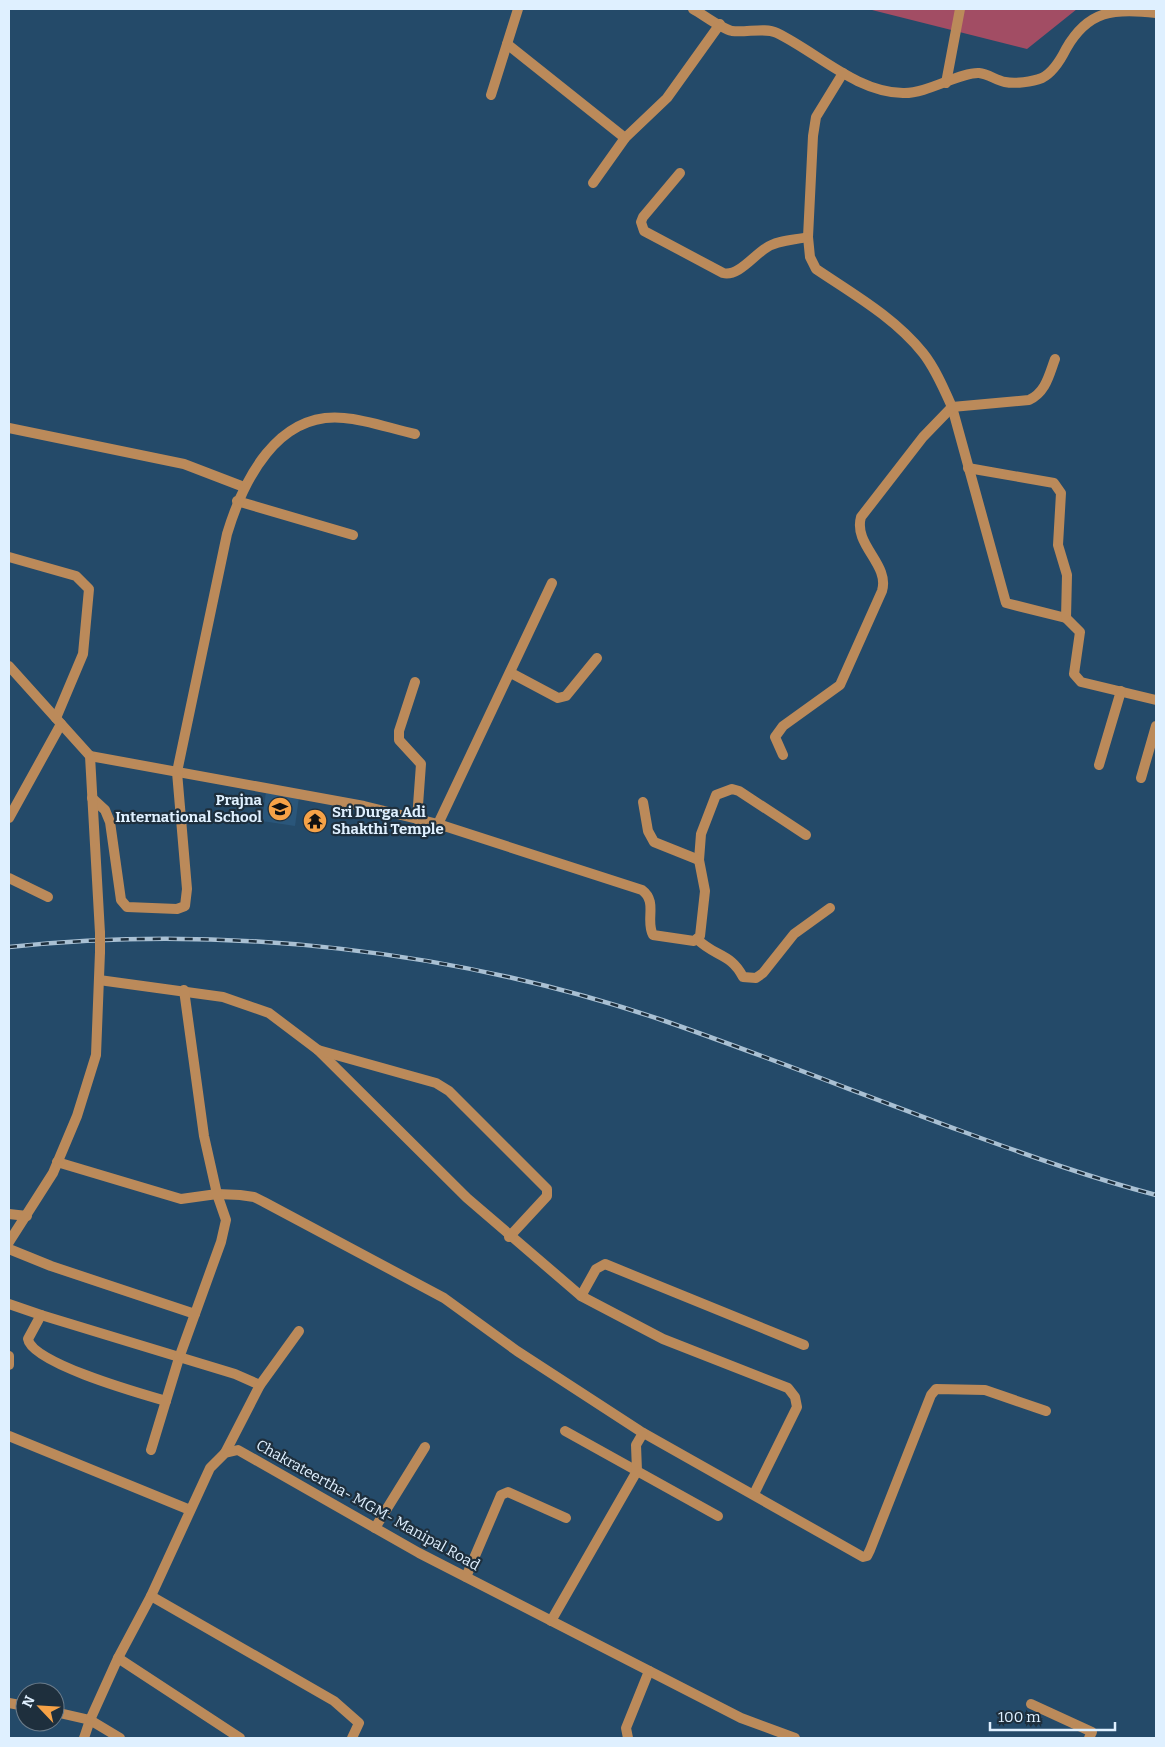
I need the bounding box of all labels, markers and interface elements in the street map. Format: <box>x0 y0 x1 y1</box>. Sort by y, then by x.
place label: Prajna International School <box>115 791 263 826</box>
school or university icon: Prajna International School <box>267 796 293 822</box>
place label: Sri Durga Adi Shakthi Temple <box>332 803 444 838</box>
temple icon: Sri Durga Adi Shakthi Temple <box>302 808 328 834</box>
street label: Chakrateertha- MGM- Manipal Road <box>253 1436 483 1574</box>
north arrow <box>15 1682 65 1732</box>
text: N <box>19 1693 39 1710</box>
scale bar <box>990 1700 1115 1732</box>
text: 100 m <box>998 1708 1041 1726</box>

